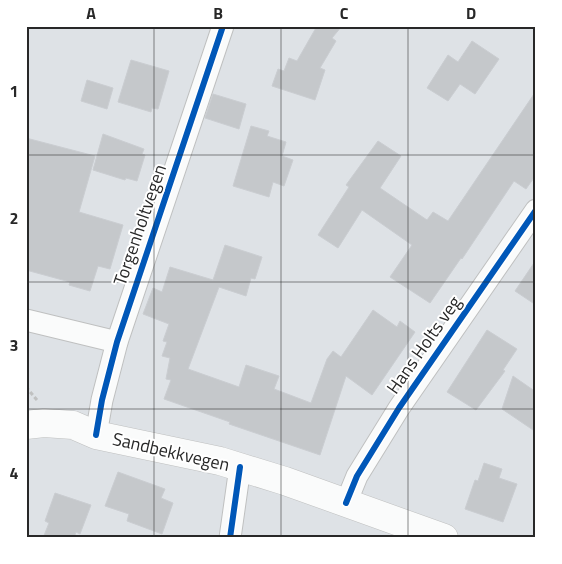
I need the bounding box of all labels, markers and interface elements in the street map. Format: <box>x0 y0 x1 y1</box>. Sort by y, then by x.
text: A <box>86 1 96 25</box>
text: B <box>213 1 223 25</box>
text: C <box>340 1 349 25</box>
text: D <box>466 1 476 25</box>
text: 1 <box>10 79 18 103</box>
street label: Torgenholtvegen <box>106 161 173 289</box>
text: 2 <box>10 206 18 230</box>
street label: Hans Holts veg <box>380 290 467 399</box>
text: 3 <box>10 333 18 357</box>
street label: Sandbekkvegen <box>110 425 232 478</box>
text: 4 <box>10 461 19 485</box>

